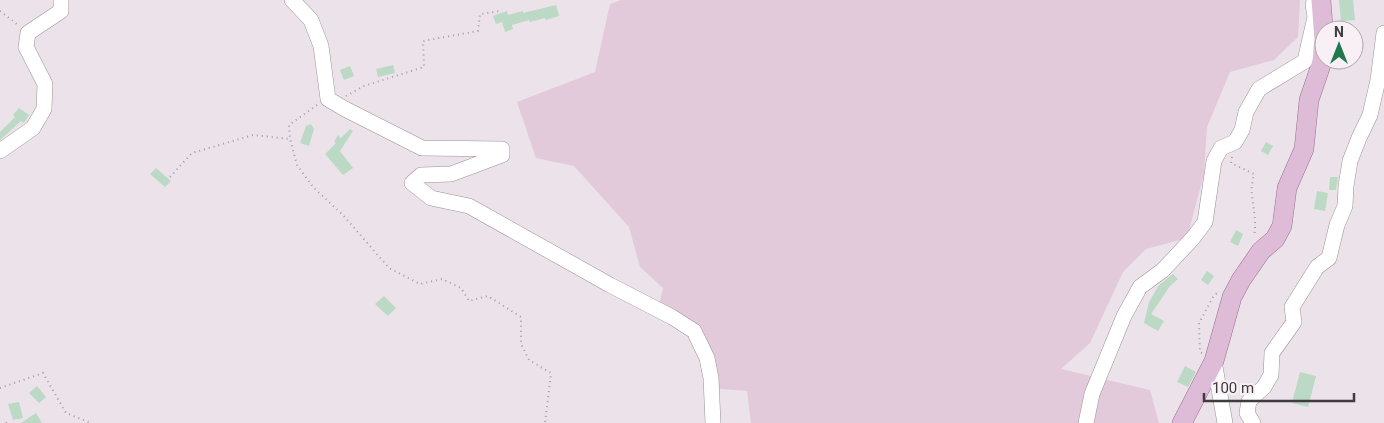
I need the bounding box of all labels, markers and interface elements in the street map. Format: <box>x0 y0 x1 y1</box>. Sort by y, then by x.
north arrow <box>1314 20 1364 70</box>
text: N <box>1334 24 1344 40</box>
scale bar <box>1204 370 1354 402</box>
text: 100 m <box>1212 379 1254 397</box>

